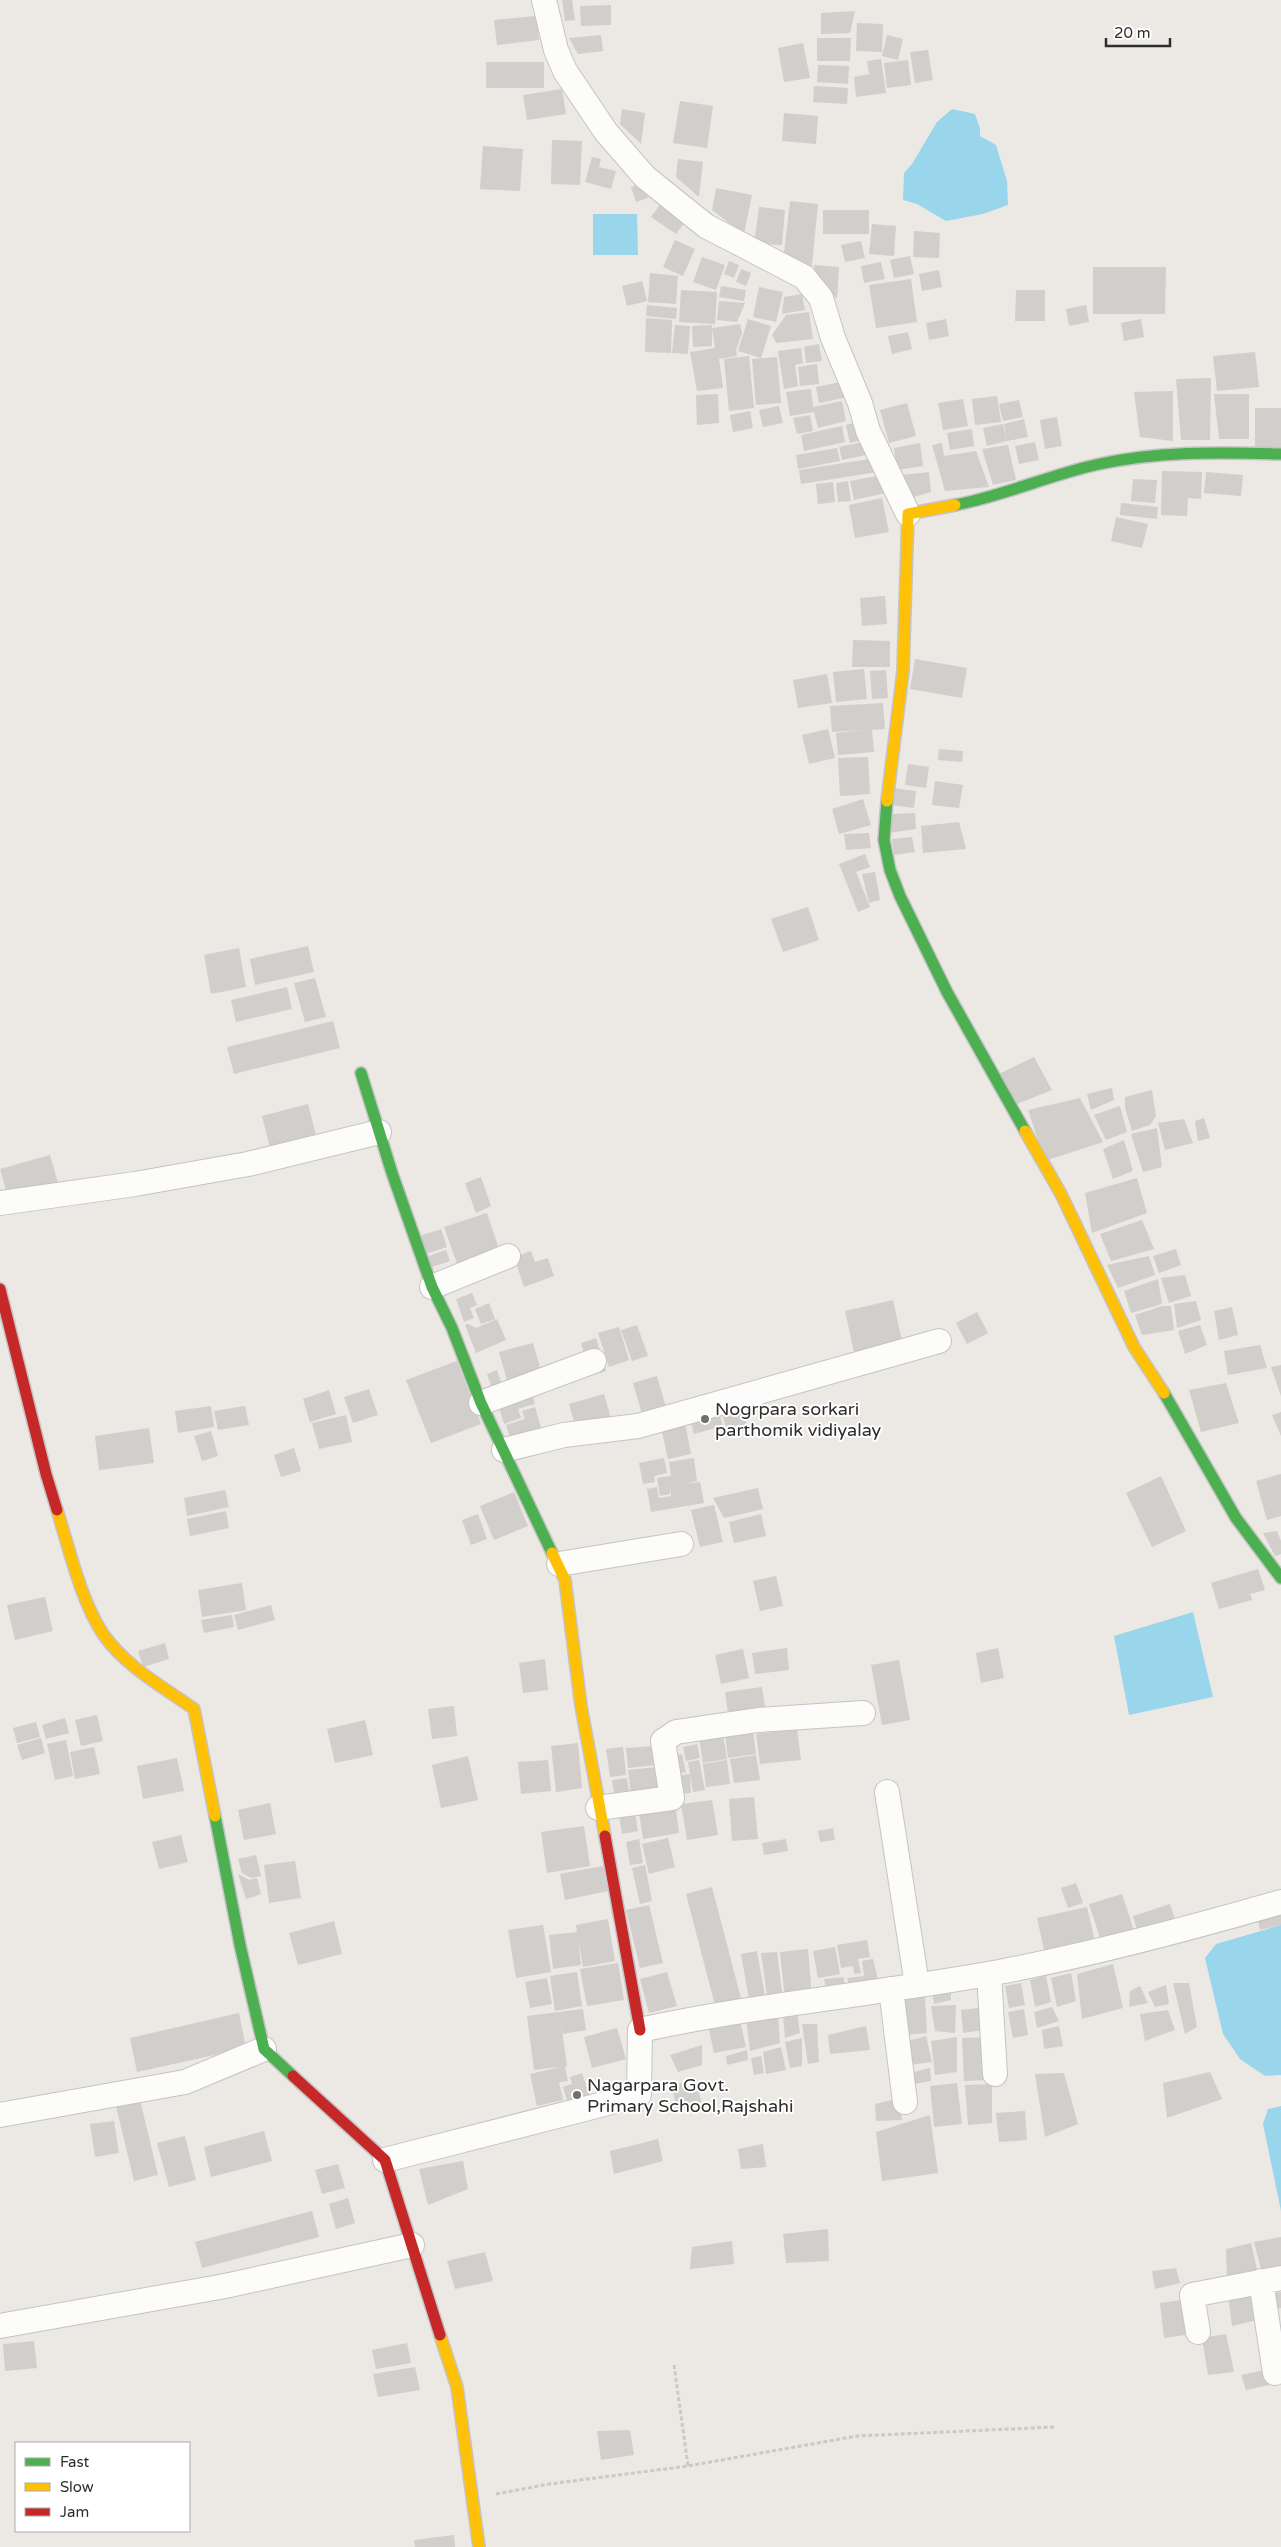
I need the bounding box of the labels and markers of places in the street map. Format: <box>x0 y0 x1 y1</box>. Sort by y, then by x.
place label: Nogrpara sorkari parthomik vidiyalay <box>715 1398 882 1441</box>
marker: Nogrpara sorkari parthomik vidiyalay <box>699 1413 711 1425</box>
place label: Nagarpara Govt. Primary School,Rajshahi <box>587 2074 794 2117</box>
marker: Nagarpara Govt. Primary School,Rajshahi <box>571 2089 583 2101</box>

